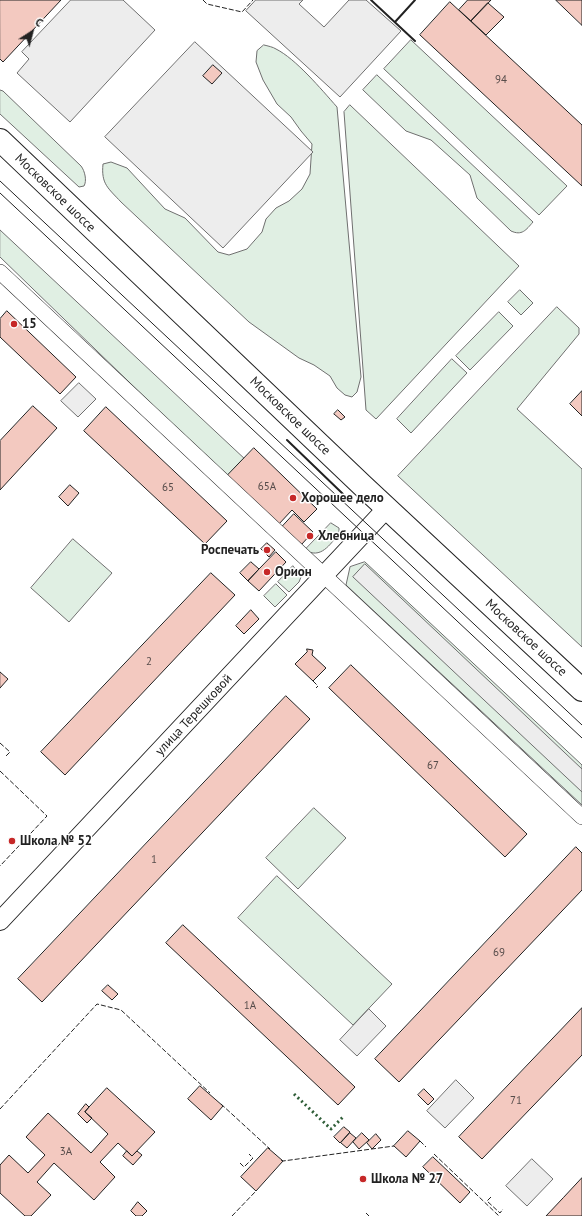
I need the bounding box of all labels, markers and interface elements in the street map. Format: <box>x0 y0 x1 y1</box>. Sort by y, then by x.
north arrow <box>12 12 52 52</box>
text: С <box>32 15 46 30</box>
house number: 94 <box>495 73 507 87</box>
street label: Московское шоссе <box>11 151 99 235</box>
place label: 15 <box>22 316 37 332</box>
marker: 15 <box>9 319 19 329</box>
street label: Московское шоссе <box>246 374 334 458</box>
house number: 65А <box>258 480 276 494</box>
house number: 65 <box>162 481 174 495</box>
place label: Хорошее дело <box>301 490 384 506</box>
marker: Хорошее дело <box>288 493 298 503</box>
place label: Хлебница <box>318 528 374 544</box>
marker: Хлебница <box>305 531 315 541</box>
place label: Роспечать <box>201 542 259 558</box>
marker: Роспечать <box>262 545 272 555</box>
place label: Орион <box>275 564 312 580</box>
marker: Орион <box>262 567 272 577</box>
street label: Московское шоссе <box>482 596 570 680</box>
house number: 2 <box>146 655 152 669</box>
street label: улица Терешковой <box>152 671 236 759</box>
house number: 67 <box>427 759 439 773</box>
place label: Школа № 52 <box>20 833 92 849</box>
marker: Школа № 52 <box>7 836 17 846</box>
house number: 1 <box>151 853 157 867</box>
house number: 69 <box>493 946 505 960</box>
house number: 1А <box>244 999 256 1013</box>
house number: 71 <box>510 1094 522 1108</box>
house number: 3А <box>60 1145 72 1159</box>
place label: Школа № 27 <box>371 1171 443 1187</box>
marker: Школа № 27 <box>358 1174 368 1184</box>

